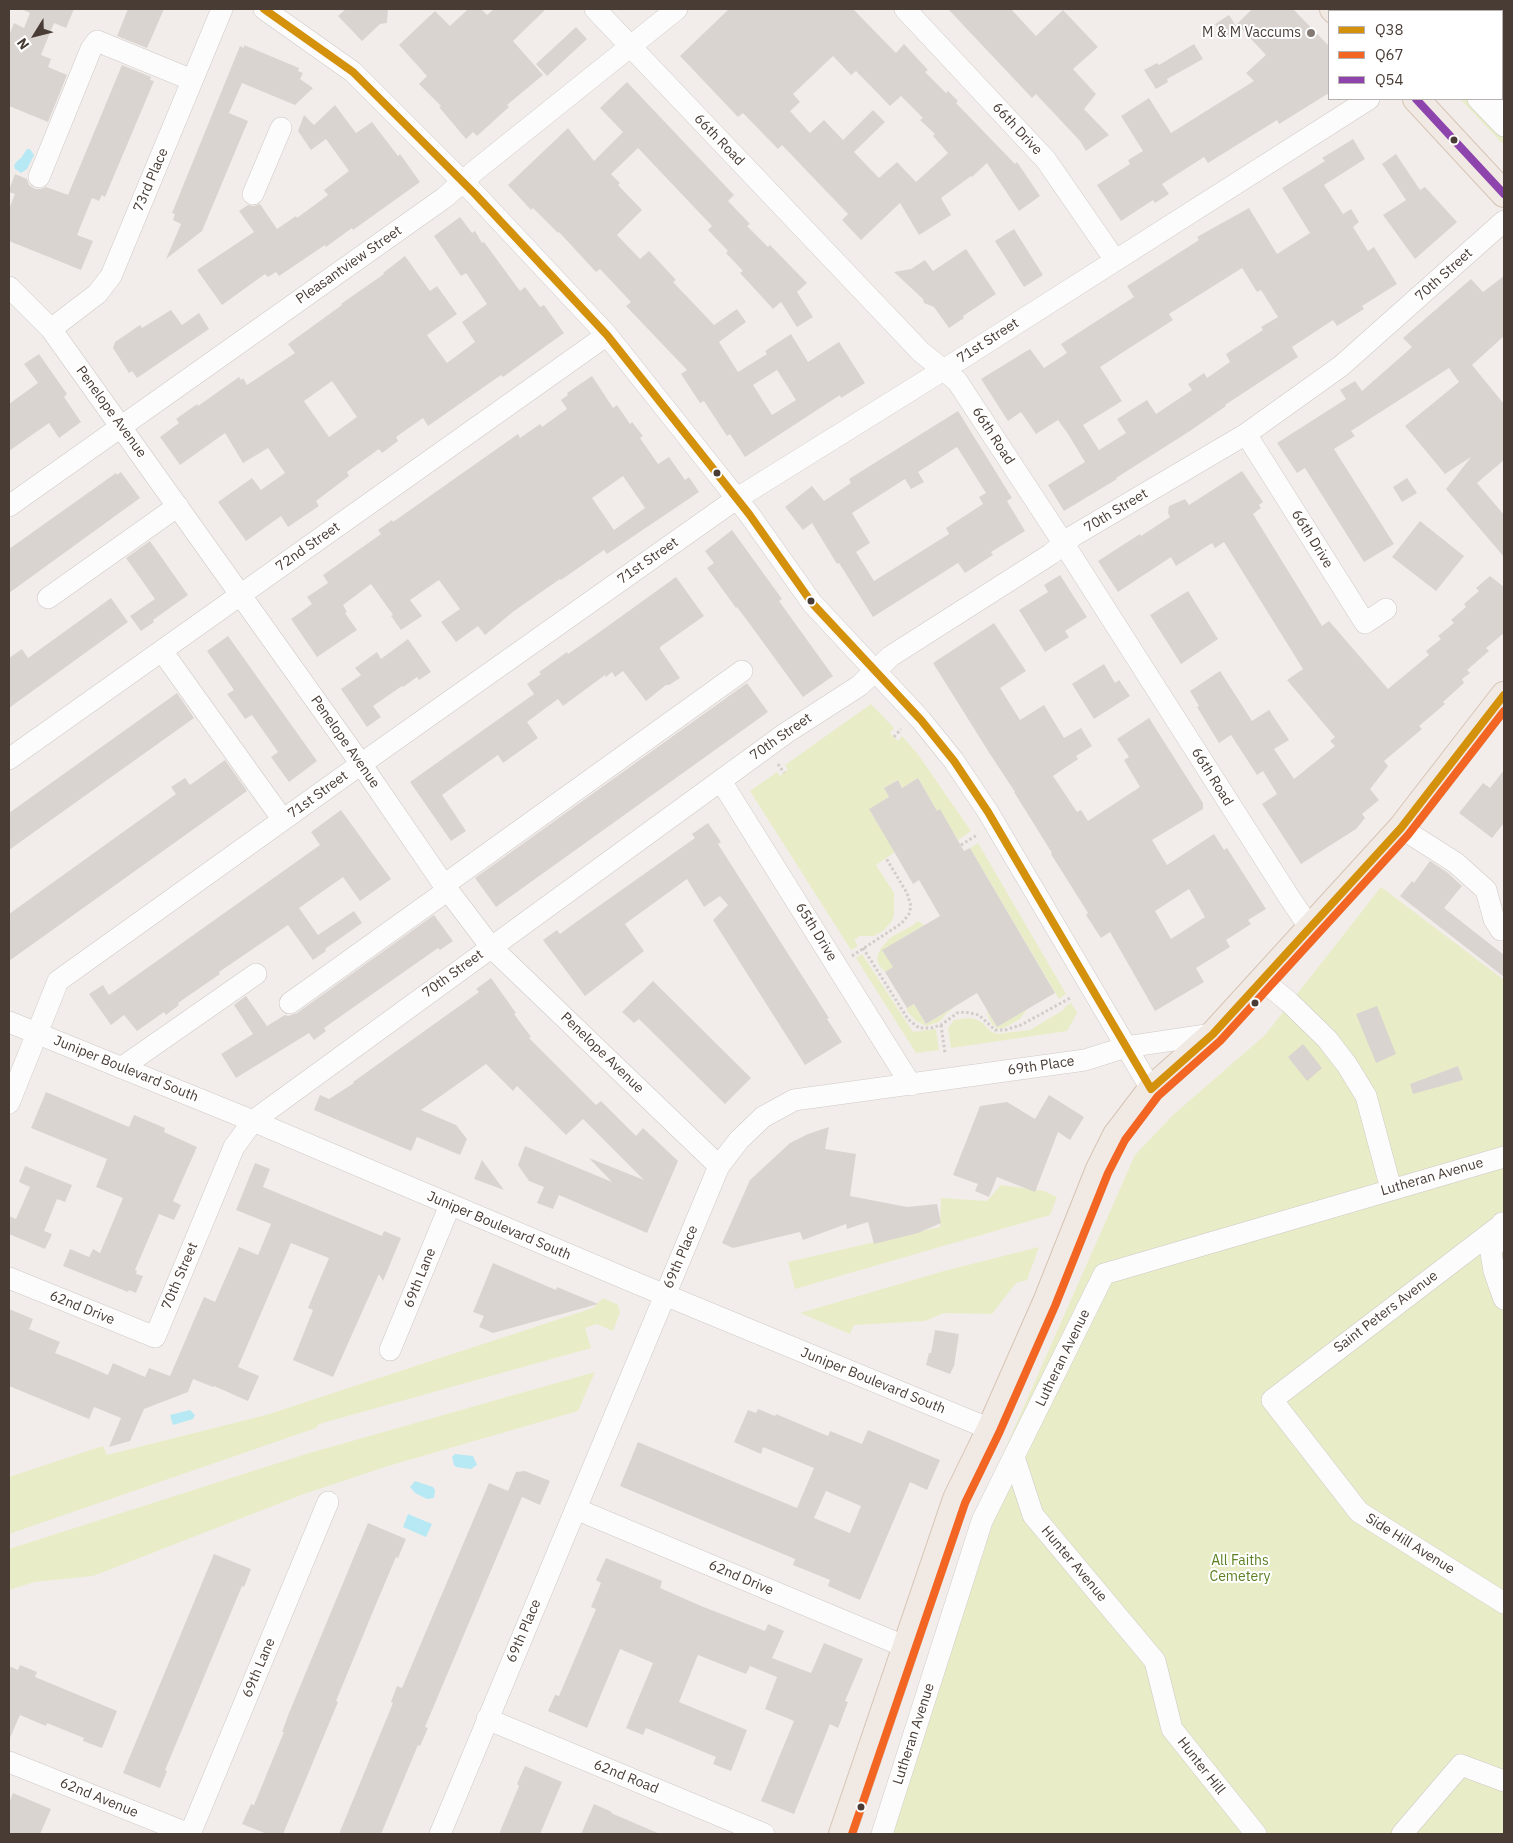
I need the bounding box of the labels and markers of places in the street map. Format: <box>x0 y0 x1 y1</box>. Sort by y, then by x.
place label: M & M Vaccums <box>1202 25 1301 41</box>
marker: M & M Vaccums <box>1305 27 1317 39</box>
unlabelled marker <box>1449 135 1459 145</box>
unlabelled marker <box>712 468 722 478</box>
unlabelled marker <box>806 596 816 606</box>
unlabelled marker <box>1250 998 1260 1008</box>
unlabelled marker <box>856 1802 866 1812</box>

